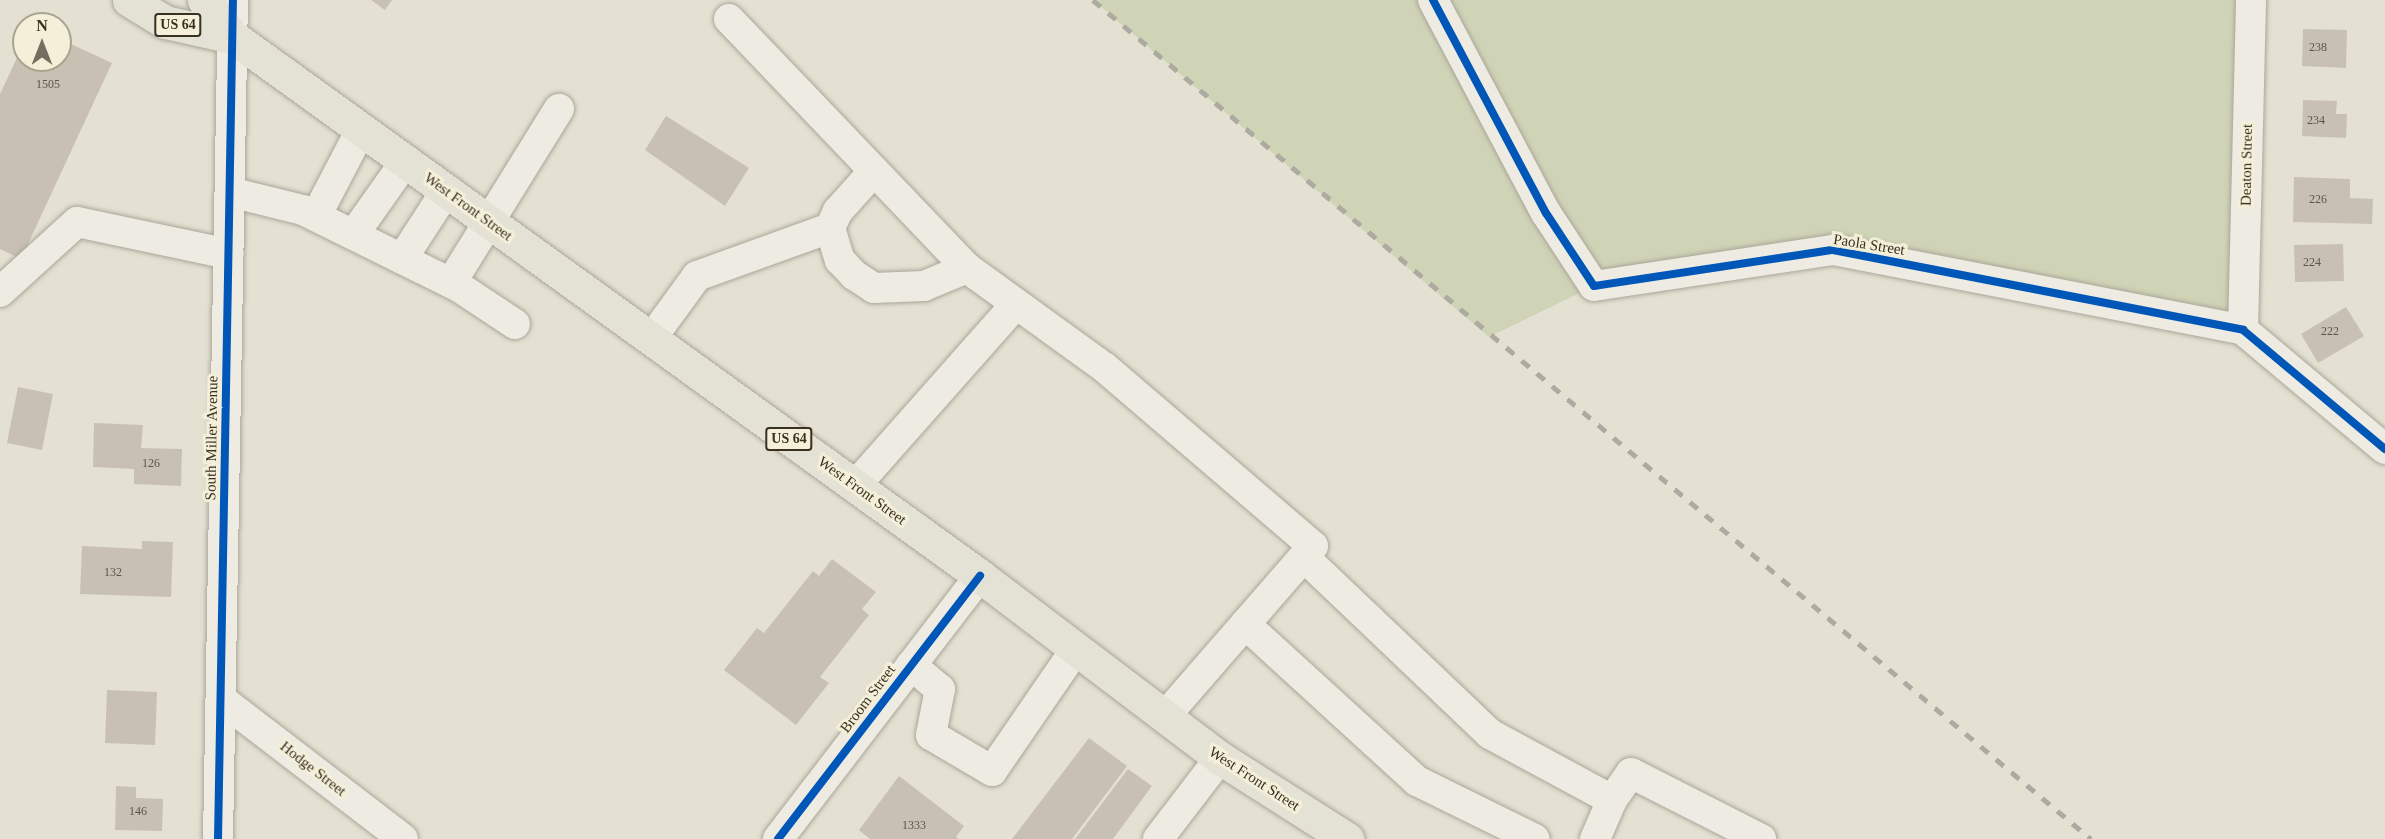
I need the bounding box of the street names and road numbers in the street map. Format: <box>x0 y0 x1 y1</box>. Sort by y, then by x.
road number: US 64 <box>154 14 202 36</box>
street label: Deaton Street <box>2237 124 2257 206</box>
street label: West Front Street <box>420 169 516 245</box>
street label: Paola Street <box>1832 230 1906 260</box>
street label: South Miller Avenue <box>202 375 222 501</box>
road number: US 64 <box>765 428 813 450</box>
street label: West Front Street <box>814 453 910 529</box>
street label: Broom Street <box>837 661 899 737</box>
street label: Hodge Street <box>276 738 350 800</box>
street label: West Front Street <box>1205 743 1303 815</box>

